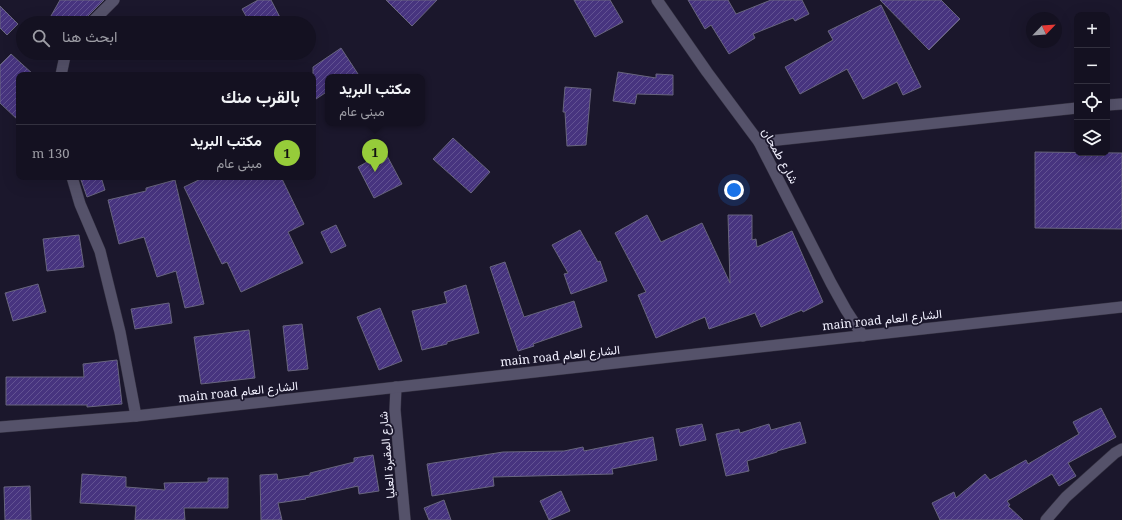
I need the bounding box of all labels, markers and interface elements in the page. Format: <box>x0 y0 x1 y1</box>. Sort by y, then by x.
north arrow <box>1026 12 1062 48</box>
map controls <box>1074 12 1110 156</box>
button: + <box>1074 12 1110 48</box>
search box <box>16 16 316 60</box>
text: ابحث هنا <box>62 26 117 46</box>
icon: search <box>30 27 52 49</box>
button: − <box>1074 48 1110 84</box>
popup <box>325 74 425 126</box>
text: مكتب البريد <box>339 78 411 98</box>
button: locate <box>1074 84 1110 120</box>
text: بالقرب منك <box>221 85 300 108</box>
text: مبنى عام <box>339 102 385 120</box>
button: layers <box>1074 120 1110 156</box>
street label: شارع طمحان <box>757 125 803 187</box>
text: مكتب البريد <box>190 130 262 150</box>
pin: 1 <box>362 139 388 172</box>
text: 130 m <box>32 144 70 162</box>
text: 1 <box>283 144 291 162</box>
text: مبنى عام <box>216 154 262 172</box>
your location <box>724 180 744 200</box>
street label: main road الشارع العام <box>821 305 943 335</box>
street label: main road الشارع العام <box>499 341 621 371</box>
street label: main road الشارع العام <box>177 377 299 407</box>
street label: شارع المقبرة العليا <box>374 411 400 499</box>

